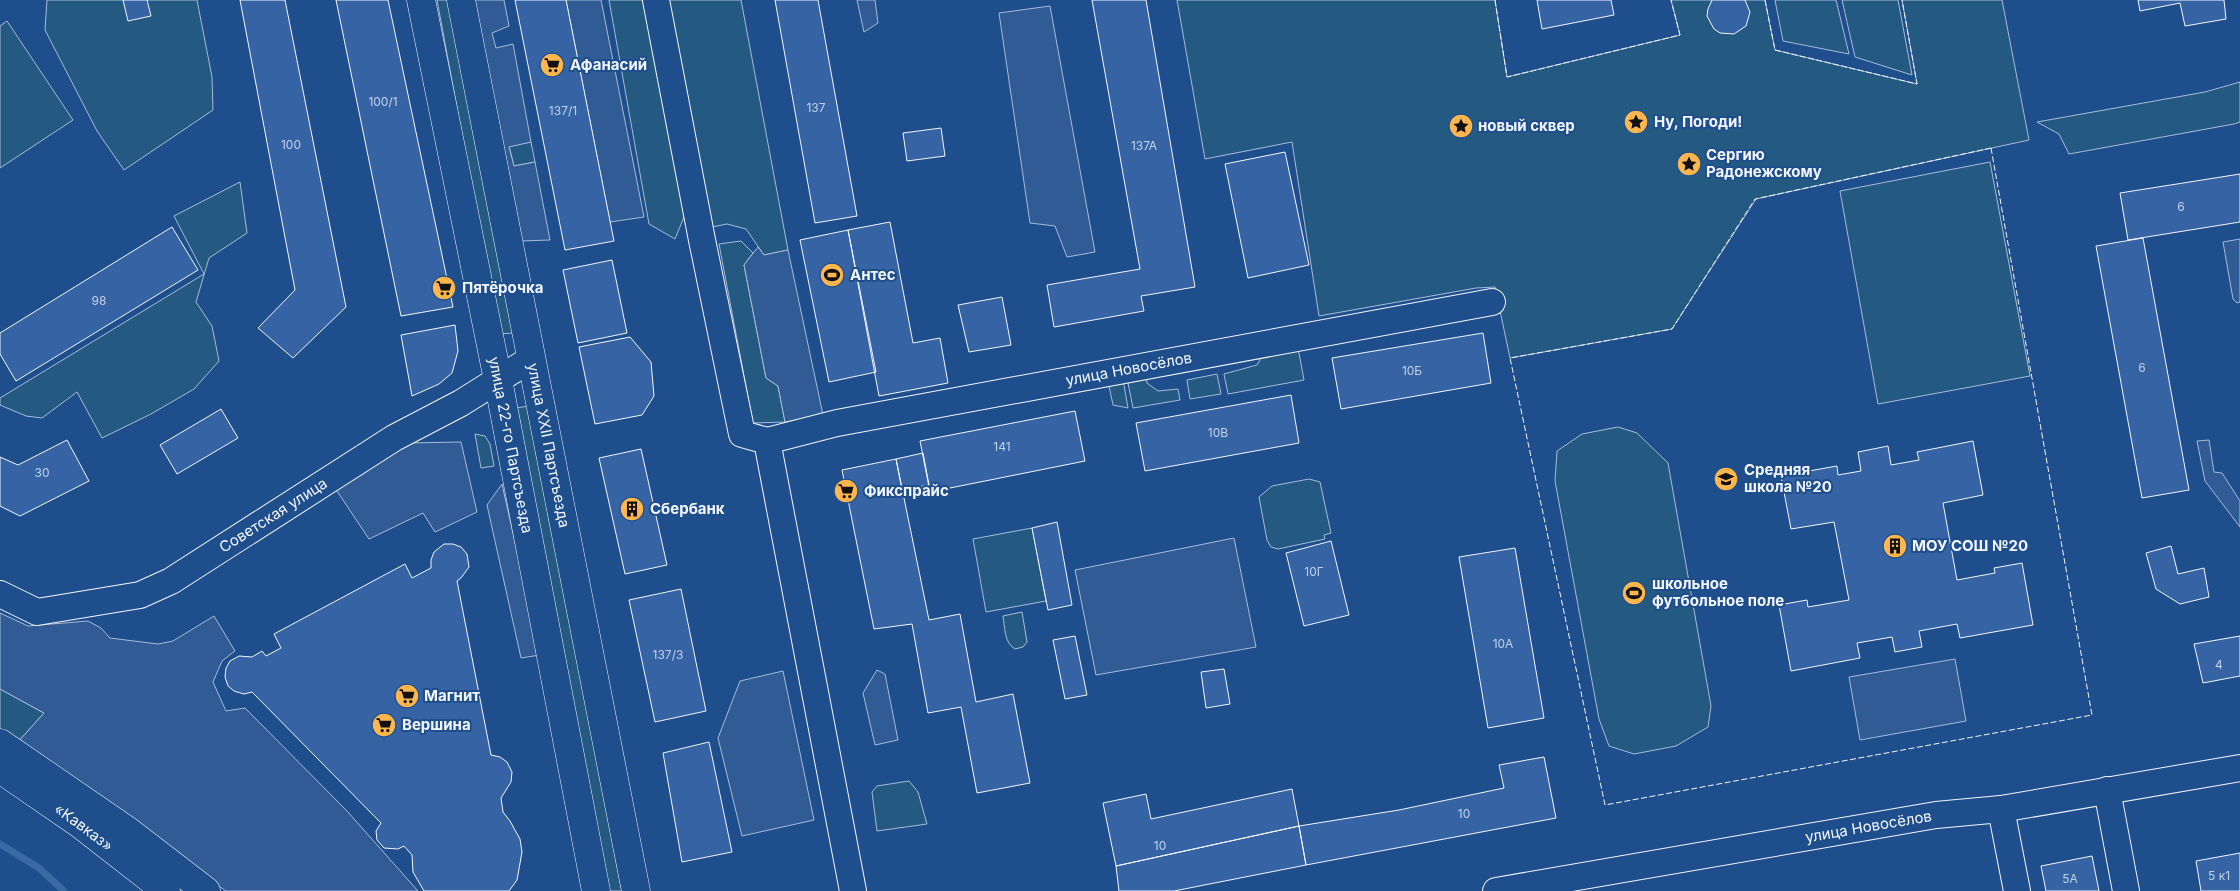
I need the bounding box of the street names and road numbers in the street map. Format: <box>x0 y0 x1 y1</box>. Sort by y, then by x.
street label: улица Новосёлов <box>1064 348 1193 390</box>
street label: улица 22-го Партсъезда <box>485 355 537 535</box>
street label: улица XXII Партсъезда <box>524 361 574 529</box>
street label: Советская улица <box>216 473 330 557</box>
street label: «Кавказ» <box>51 799 117 855</box>
street label: улица Новосёлов <box>1804 806 1933 846</box>

